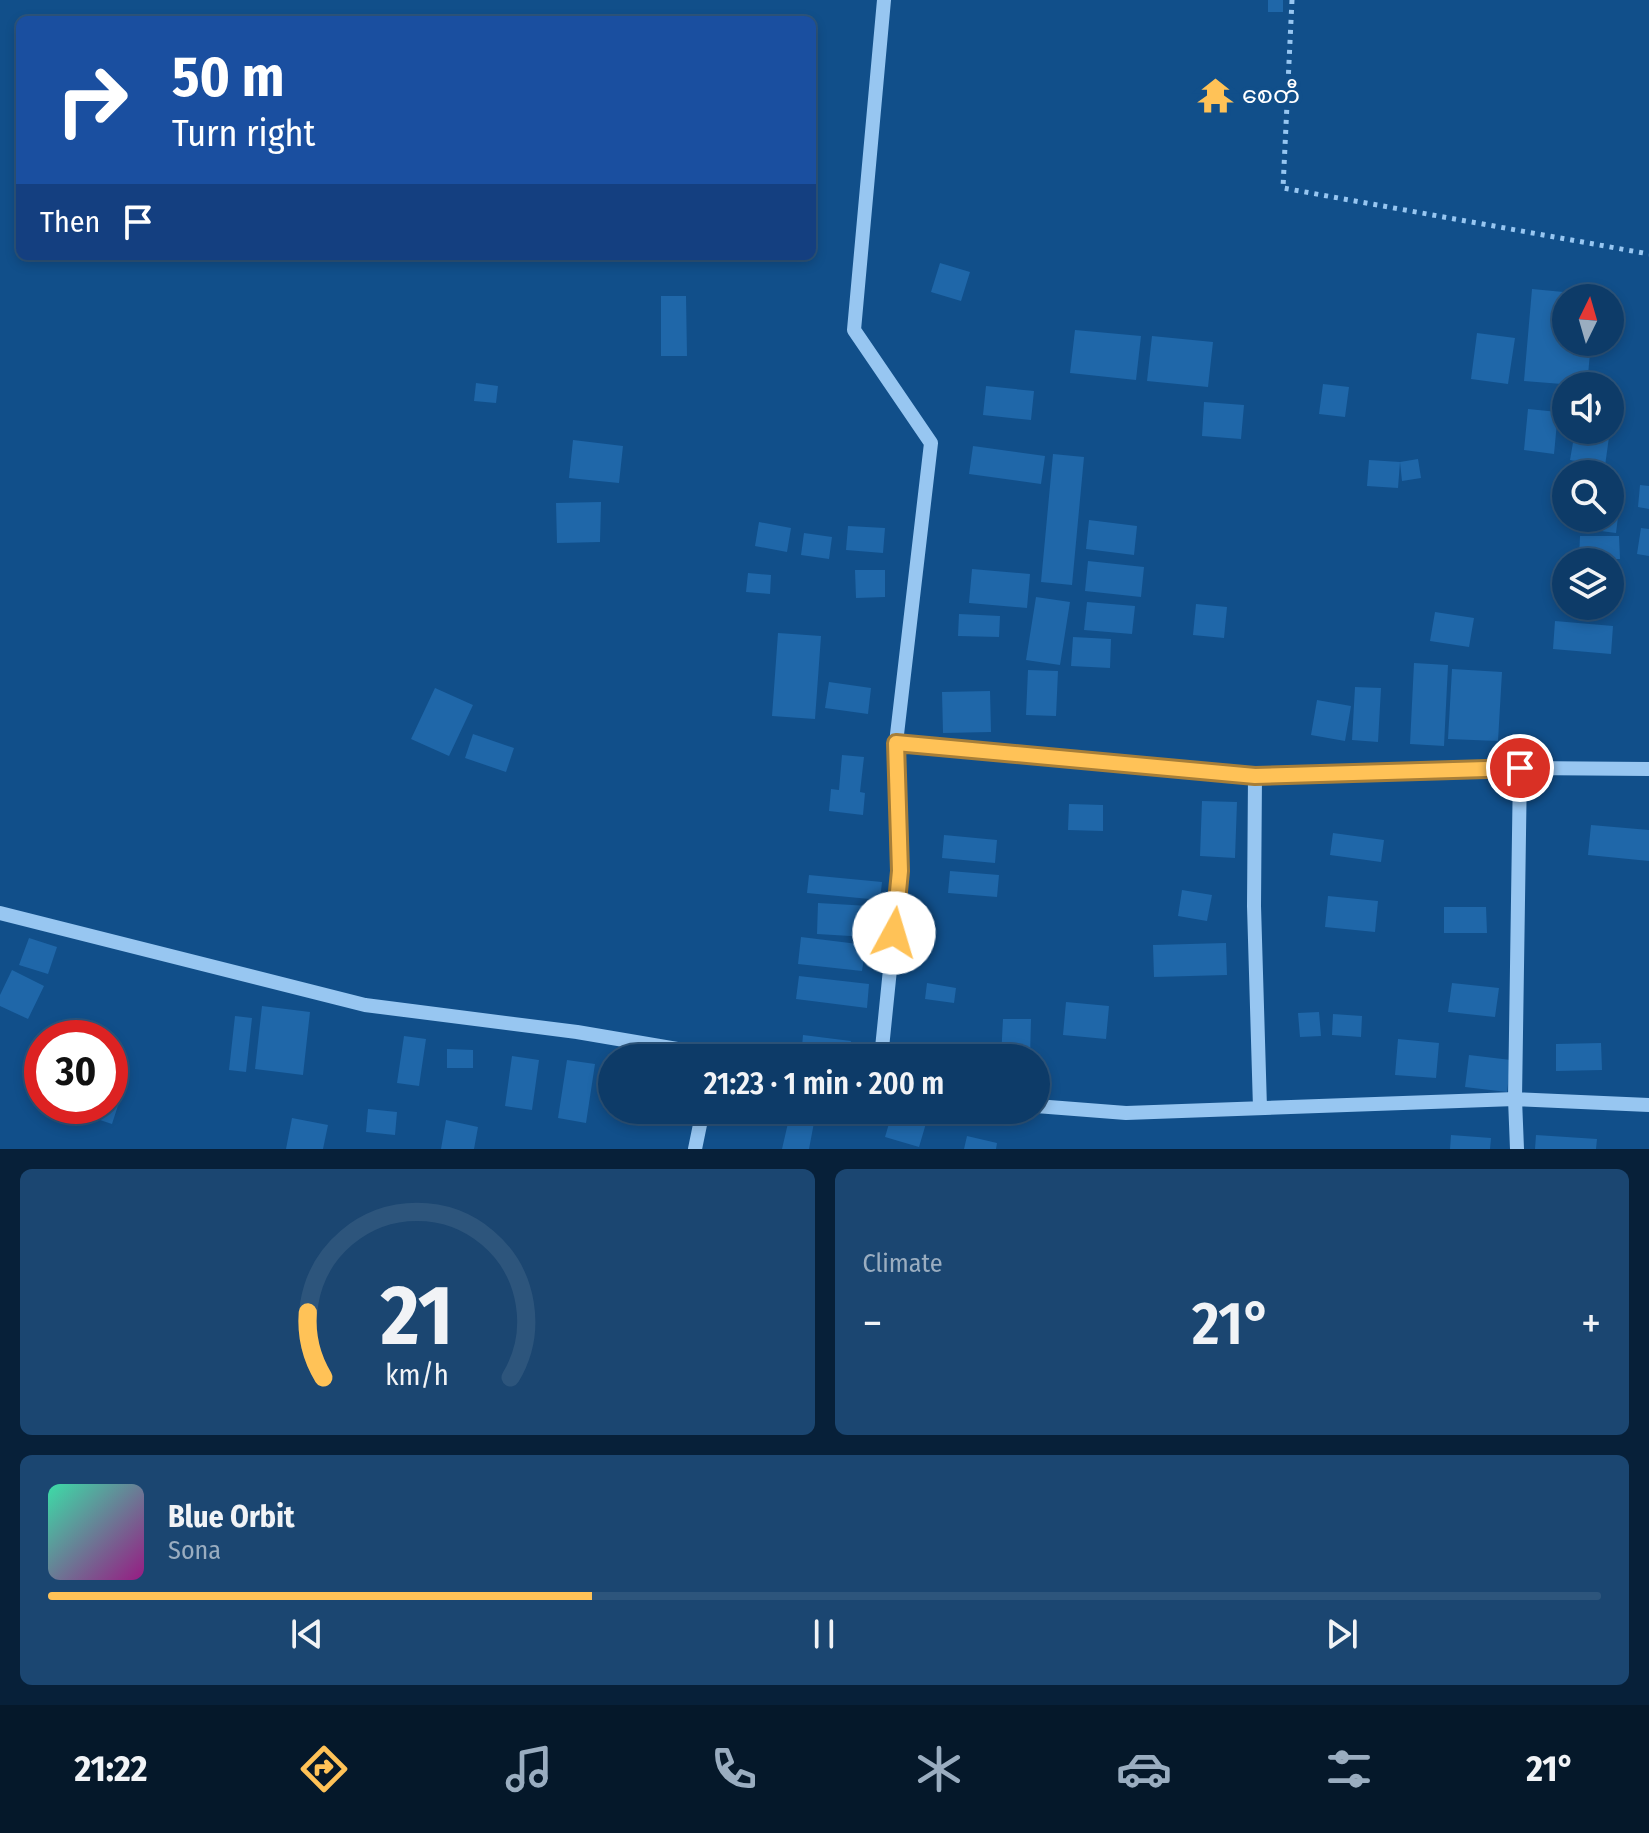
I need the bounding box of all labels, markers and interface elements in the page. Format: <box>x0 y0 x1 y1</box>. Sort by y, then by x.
text: 50 m <box>172 44 284 111</box>
icon: right <box>40 48 144 152</box>
temple icon: စေတီ <box>1197 76 1235 114</box>
place label: စေတီ <box>1242 79 1300 109</box>
text: Turn right <box>172 112 315 156</box>
icon: arrive <box>116 200 160 244</box>
text: Then <box>40 204 100 240</box>
north arrow <box>1552 284 1624 356</box>
map controls <box>1552 284 1624 620</box>
button: sound <box>1552 372 1624 444</box>
button: search <box>1552 460 1624 532</box>
button: layers <box>1552 548 1624 620</box>
pin <box>1486 734 1554 802</box>
icon: arrive <box>1498 746 1542 790</box>
position arrow <box>852 891 936 975</box>
speed limit sign: 30 <box>24 1020 128 1124</box>
text: 21:23 · 1 min · 200 m <box>704 1066 944 1102</box>
text: Climate <box>863 1248 943 1279</box>
text: 21 <box>380 1266 453 1366</box>
text: 21° <box>1192 1288 1271 1360</box>
text: − <box>863 1297 882 1350</box>
text: + <box>1581 1297 1601 1350</box>
text: km/h <box>385 1358 449 1393</box>
text: Blue Orbit <box>168 1499 294 1535</box>
text: Sona <box>168 1535 221 1566</box>
icon: previous <box>285 1612 329 1656</box>
icon: pause <box>802 1612 846 1656</box>
icon: next <box>1320 1612 1364 1656</box>
icon: directions <box>296 1741 352 1797</box>
icon: music <box>501 1741 557 1797</box>
icon: phone <box>706 1741 762 1797</box>
icon: climate <box>911 1741 967 1797</box>
icon: car <box>1116 1741 1172 1797</box>
icon: filters <box>1321 1741 1377 1797</box>
text: 21:22 <box>74 1747 147 1791</box>
text: 21° <box>1526 1747 1574 1791</box>

